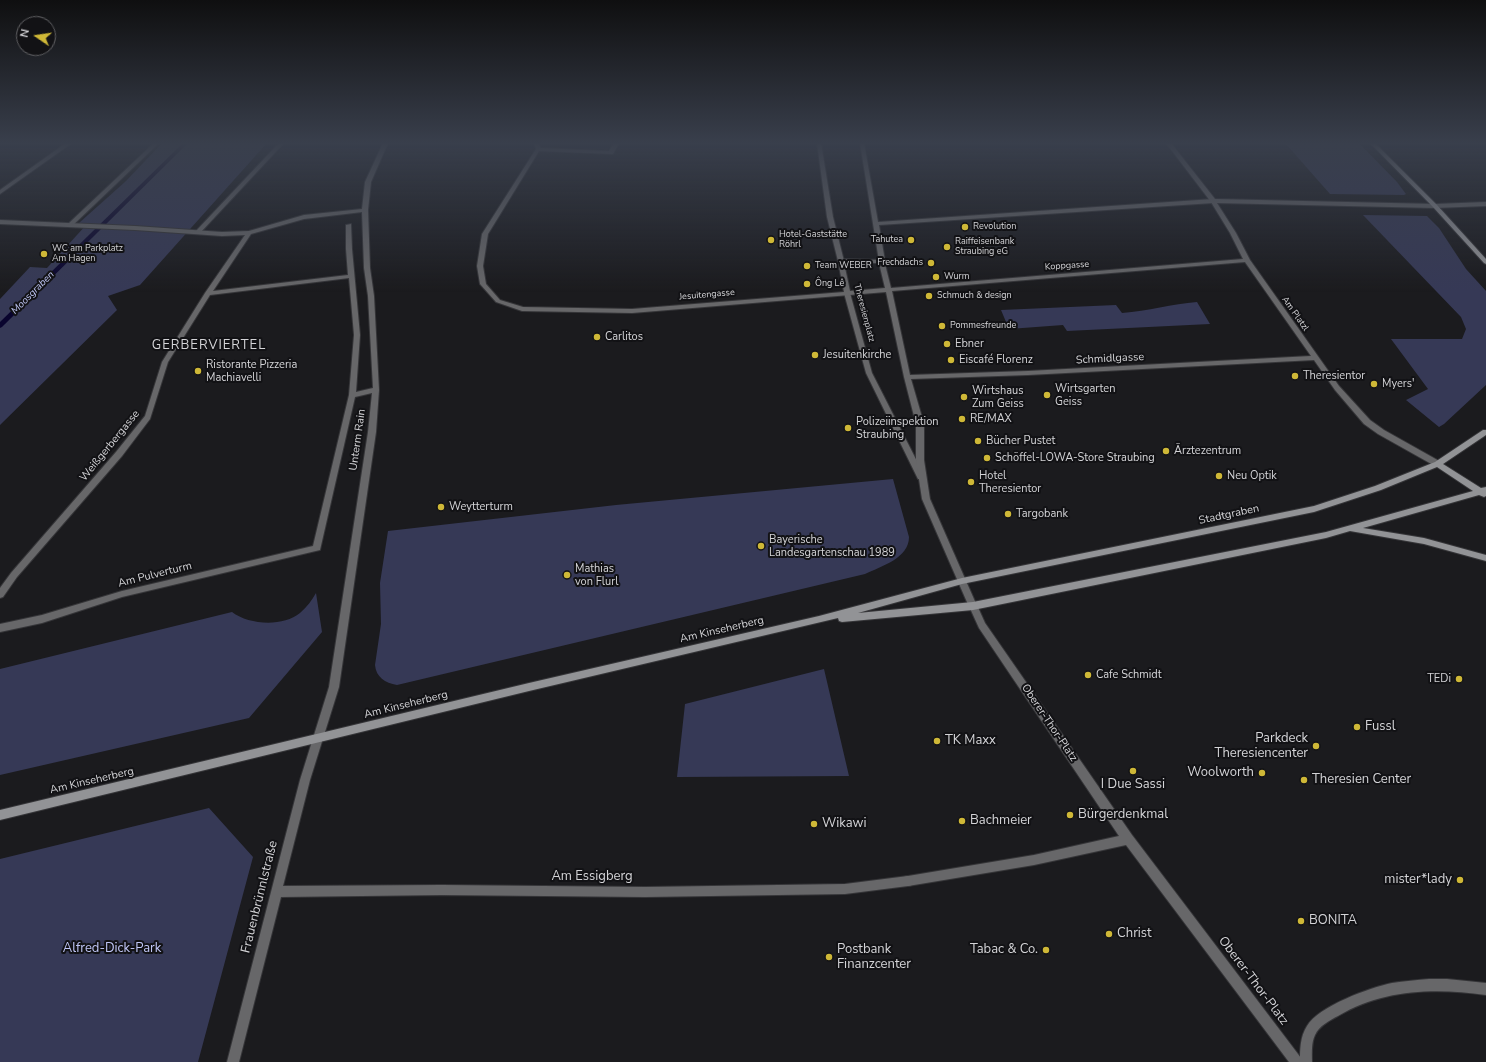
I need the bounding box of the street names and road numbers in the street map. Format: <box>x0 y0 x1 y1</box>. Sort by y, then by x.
street label: Koppgasse <box>1044 259 1090 273</box>
street label: Theresienplatz <box>851 283 877 343</box>
street label: Jesuitengasse <box>679 287 735 303</box>
street label: Am Platzl <box>1279 295 1311 333</box>
street label: Schmidlgasse <box>1076 351 1144 367</box>
street label: Weißgerbergasse <box>77 408 143 484</box>
street label: Unterm Rain <box>347 408 369 472</box>
street label: Stadtgraben <box>1198 502 1260 528</box>
street label: Am Pulverturm <box>117 559 193 591</box>
street label: Am Kinseherberg <box>679 614 765 646</box>
street label: Oberer-Thor-Platz <box>1018 682 1080 764</box>
street label: Am Kinseherberg <box>363 688 449 722</box>
street label: Am Kinseherberg <box>49 765 135 797</box>
street label: Frauenbrünnlstraße <box>238 839 282 955</box>
street label: Am Essigberg <box>551 869 633 885</box>
street label: Oberer-Thor-Platz <box>1215 934 1291 1028</box>

